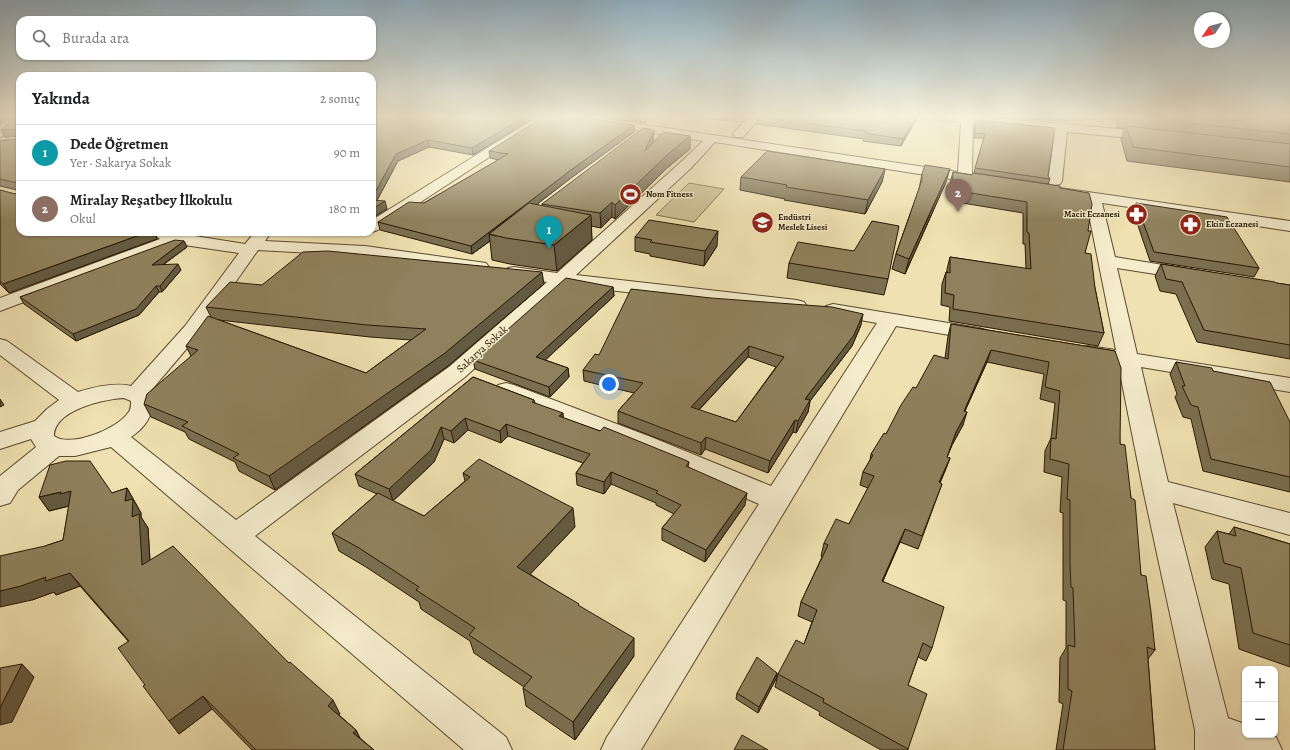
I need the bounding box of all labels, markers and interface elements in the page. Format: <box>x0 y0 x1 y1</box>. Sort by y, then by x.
north arrow <box>1194 12 1230 48</box>
search box <box>16 16 376 60</box>
icon: search <box>30 27 52 49</box>
text: Burada ara <box>62 28 129 48</box>
text: Yakında <box>32 87 90 110</box>
text: 2 sonuç <box>320 90 360 107</box>
text: Dede Öğretmen <box>70 134 169 154</box>
text: 1 <box>43 144 47 161</box>
text: 90 m <box>334 144 360 161</box>
text: Yer · Sakarya Sokak <box>70 154 171 171</box>
pin: 2 <box>945 179 971 212</box>
sports icon: Nom Fitness <box>617 181 643 207</box>
place label: Nom Fitness <box>646 188 693 200</box>
text: Miralay Reşatbey İlkokulu <box>70 190 232 210</box>
text: 2 <box>42 200 48 217</box>
text: 180 m <box>329 200 360 217</box>
pharmacy icon: Macit Eczanesi <box>1123 201 1149 227</box>
place label: Macit Eczanesi <box>1064 208 1120 220</box>
school or university icon: Endüstri Meslek Lisesi <box>750 209 776 235</box>
text: Okul <box>70 210 96 227</box>
place label: Endüstri Meslek Lisesi <box>778 211 828 233</box>
pharmacy icon: Ekin Eczanesi <box>1178 211 1204 237</box>
pin: 1 <box>536 216 562 249</box>
place label: Ekin Eczanesi <box>1206 218 1259 230</box>
street label: Sakarya Sokak <box>453 322 511 376</box>
your location <box>599 374 619 394</box>
map controls <box>1242 666 1278 738</box>
button: + <box>1242 666 1278 702</box>
button: − <box>1242 702 1278 738</box>

